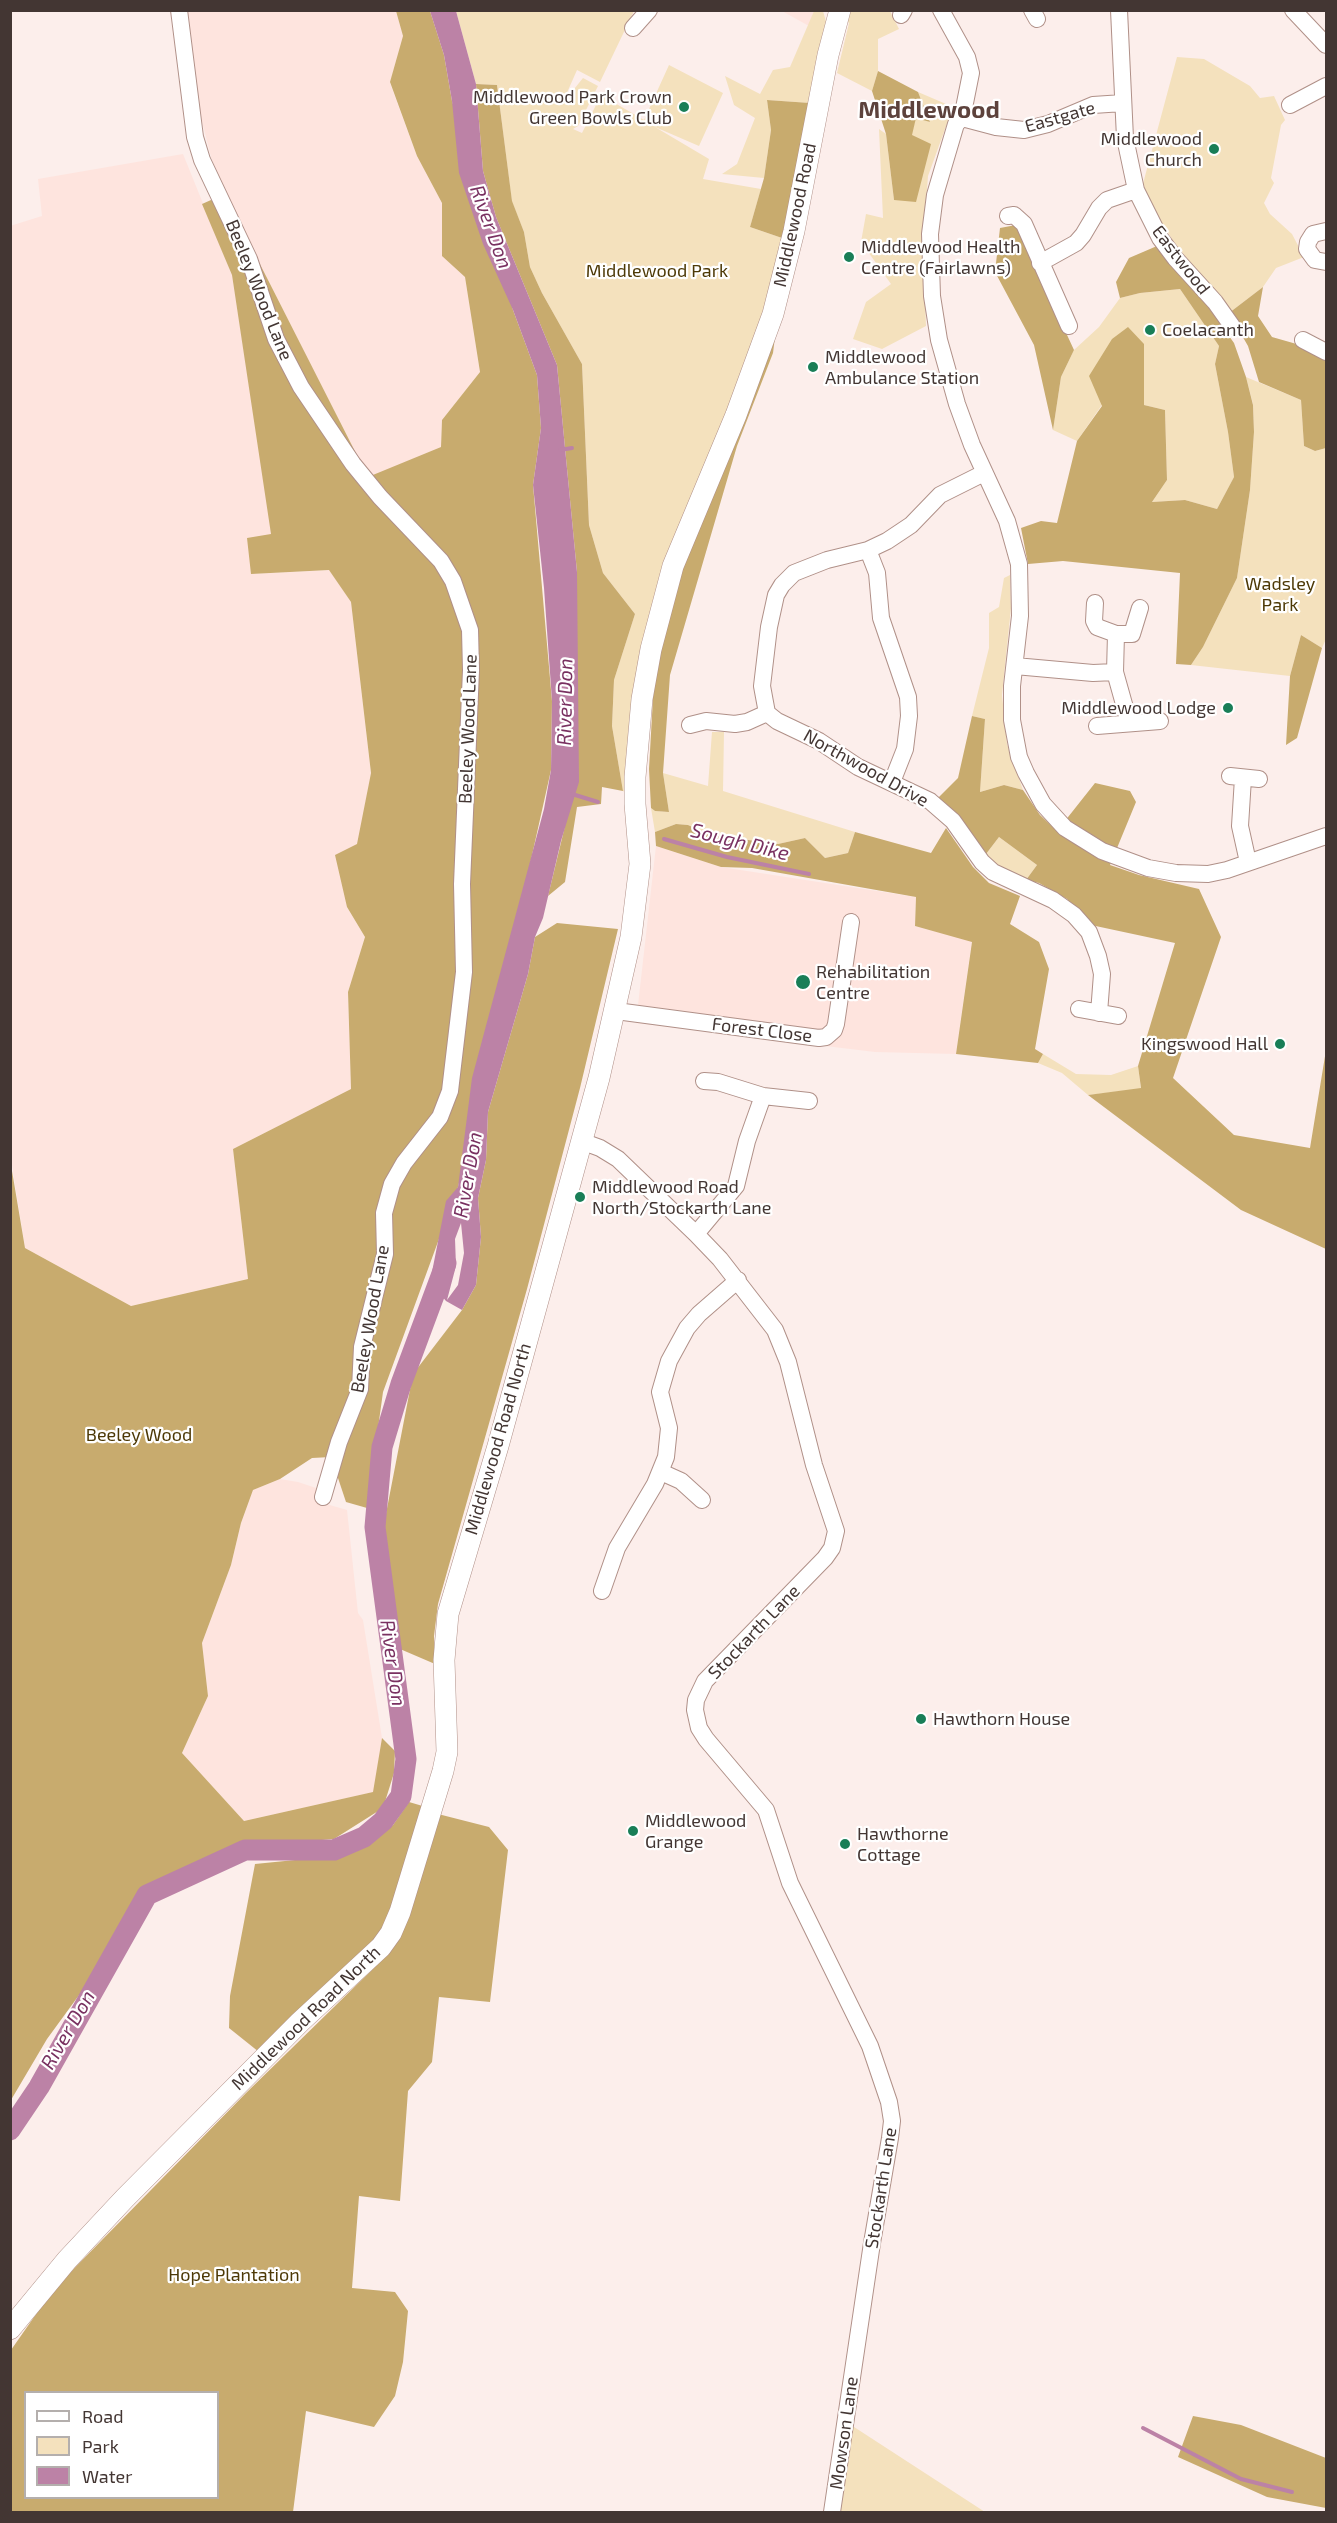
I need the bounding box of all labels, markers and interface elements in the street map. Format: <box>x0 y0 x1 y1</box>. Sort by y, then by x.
place label: Middlewood Park Crown Green Bowls Club <box>473 86 672 128</box>
district label: Middlewood <box>858 96 1000 124</box>
street label: Eastgate <box>1022 97 1098 137</box>
marker: Middlewood Park Crown Green Bowls Club <box>677 100 691 114</box>
place label: Middlewood Church <box>1101 128 1202 170</box>
street label: Middlewood Road <box>769 141 821 289</box>
marker: Middlewood Church <box>1207 142 1221 156</box>
water label: River Don <box>465 182 517 272</box>
street label: Beeley Wood Lane <box>221 217 297 363</box>
street label: Eastwood <box>1147 221 1215 299</box>
place label: Middlewood Health Centre (Fairlawns) <box>861 236 1021 278</box>
marker: Middlewood Health Centre (Fairlawns) <box>842 250 856 264</box>
park label: Middlewood Park <box>586 260 728 282</box>
place label: Coelacanth <box>1162 319 1254 341</box>
marker: Coelacanth <box>1143 323 1157 337</box>
place label: Middlewood Ambulance Station <box>825 346 979 388</box>
marker: Middlewood Ambulance Station <box>806 360 820 374</box>
park label: Wadsley Park <box>1245 573 1315 616</box>
street label: Beeley Wood Lane <box>455 654 481 804</box>
water label: River Don <box>552 658 578 746</box>
place label: Middlewood Lodge <box>1061 697 1216 719</box>
marker: Middlewood Lodge <box>1221 701 1235 715</box>
street label: Northwood Drive <box>800 725 932 811</box>
water label: Sough Dike <box>688 818 792 866</box>
place label: Rehabilitation Centre <box>816 961 930 1004</box>
marker: Rehabilitation Centre <box>794 973 812 991</box>
street label: Forest Close <box>711 1013 813 1047</box>
place label: Kingswood Hall <box>1141 1033 1268 1055</box>
marker: Kingswood Hall <box>1273 1037 1287 1051</box>
water label: River Don <box>449 1130 487 1220</box>
place label: Middlewood Road North/Stockarth Lane <box>592 1176 771 1218</box>
marker: Middlewood Road North/Stockarth Lane <box>573 1190 587 1204</box>
street label: Beeley Wood Lane <box>346 1243 394 1395</box>
street label: Middlewood Road North <box>460 1341 536 1537</box>
park label: Beeley Wood <box>86 1424 192 1446</box>
street label: Stockarth Lane <box>704 1580 804 1684</box>
water label: River Don <box>375 1618 411 1708</box>
place label: Hawthorn House <box>933 1708 1070 1730</box>
marker: Hawthorn House <box>914 1712 928 1726</box>
place label: Middlewood Grange <box>645 1810 746 1852</box>
place label: Hawthorne Cottage <box>857 1823 949 1866</box>
marker: Middlewood Grange <box>626 1824 640 1838</box>
marker: Hawthorne Cottage <box>838 1837 852 1851</box>
street label: Middlewood Road North <box>227 1941 385 2095</box>
water label: River Don <box>36 1986 100 2074</box>
street label: Stockarth Lane <box>861 2126 901 2250</box>
park label: Hope Plantation <box>168 2264 300 2286</box>
street label: Mowson Lane <box>825 2375 863 2491</box>
legend <box>24 2391 219 2499</box>
text: Road <box>82 2405 123 2427</box>
text: Park <box>82 2435 119 2457</box>
text: Water <box>82 2465 132 2487</box>

